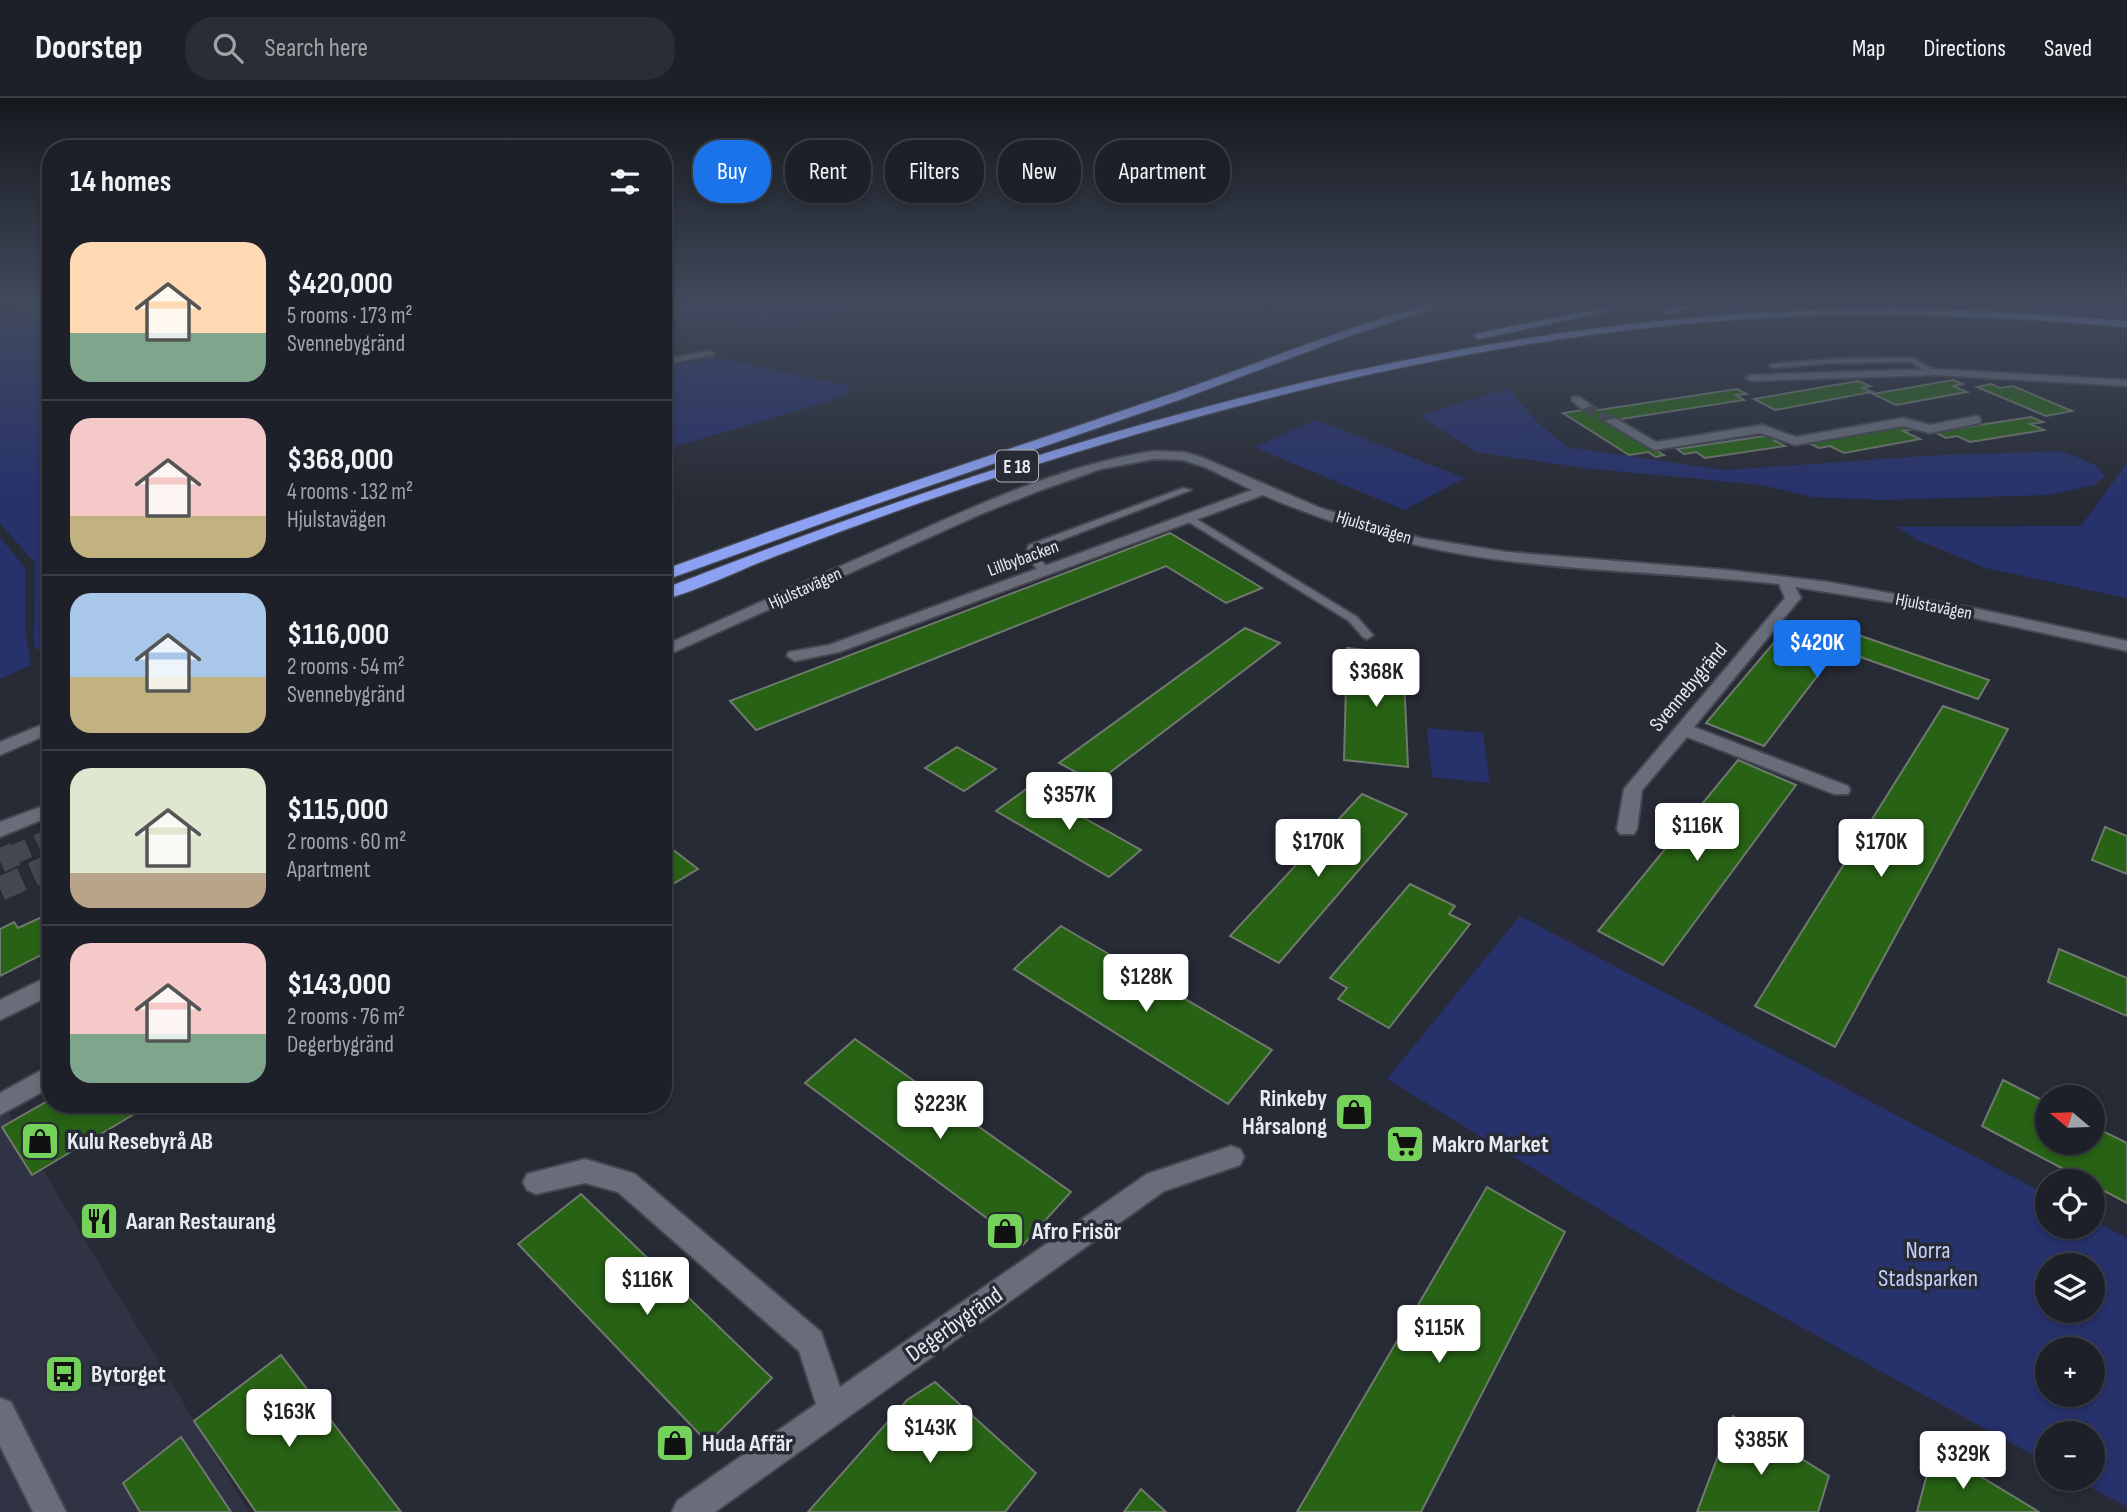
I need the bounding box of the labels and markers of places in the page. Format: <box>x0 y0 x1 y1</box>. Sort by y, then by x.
pin: $420K <box>1768 620 1866 680</box>
pin: $368K <box>1327 650 1425 709</box>
pin: $357K <box>1020 772 1118 832</box>
pin: $116K <box>1648 804 1746 863</box>
pin: $170K <box>1269 820 1367 879</box>
pin: $170K <box>1832 820 1930 879</box>
pin: $128K <box>1097 954 1195 1014</box>
pin: $223K <box>891 1082 989 1141</box>
place label: Rinkeby Hårsalong <box>1242 1084 1327 1141</box>
shop icon: Rinkeby Hårsalong <box>1333 1091 1375 1133</box>
shop icon: Kulu Resebyrå AB <box>19 1120 61 1162</box>
supermarket icon: Makro Market <box>1384 1123 1426 1165</box>
place label: Kulu Resebyrå AB <box>67 1127 213 1156</box>
place label: Makro Market <box>1432 1130 1549 1159</box>
restaurant icon: Aaran Restaurang <box>78 1200 120 1242</box>
place label: Aaran Restaurang <box>125 1207 276 1236</box>
shop icon: Afro Frisör <box>984 1210 1026 1252</box>
place label: Afro Frisör <box>1031 1217 1122 1246</box>
pin: $116K <box>598 1258 696 1317</box>
pin: $115K <box>1390 1306 1488 1365</box>
bus stop icon: Bytorget <box>43 1353 85 1395</box>
place label: Bytorget <box>91 1360 166 1389</box>
pin: $163K <box>240 1390 338 1449</box>
pin: $143K <box>881 1406 979 1465</box>
pin: $385K <box>1712 1418 1810 1477</box>
shop icon: Huda Affär <box>654 1422 696 1464</box>
place label: Huda Affär <box>702 1429 793 1458</box>
pin: $329K <box>1914 1432 2012 1491</box>

